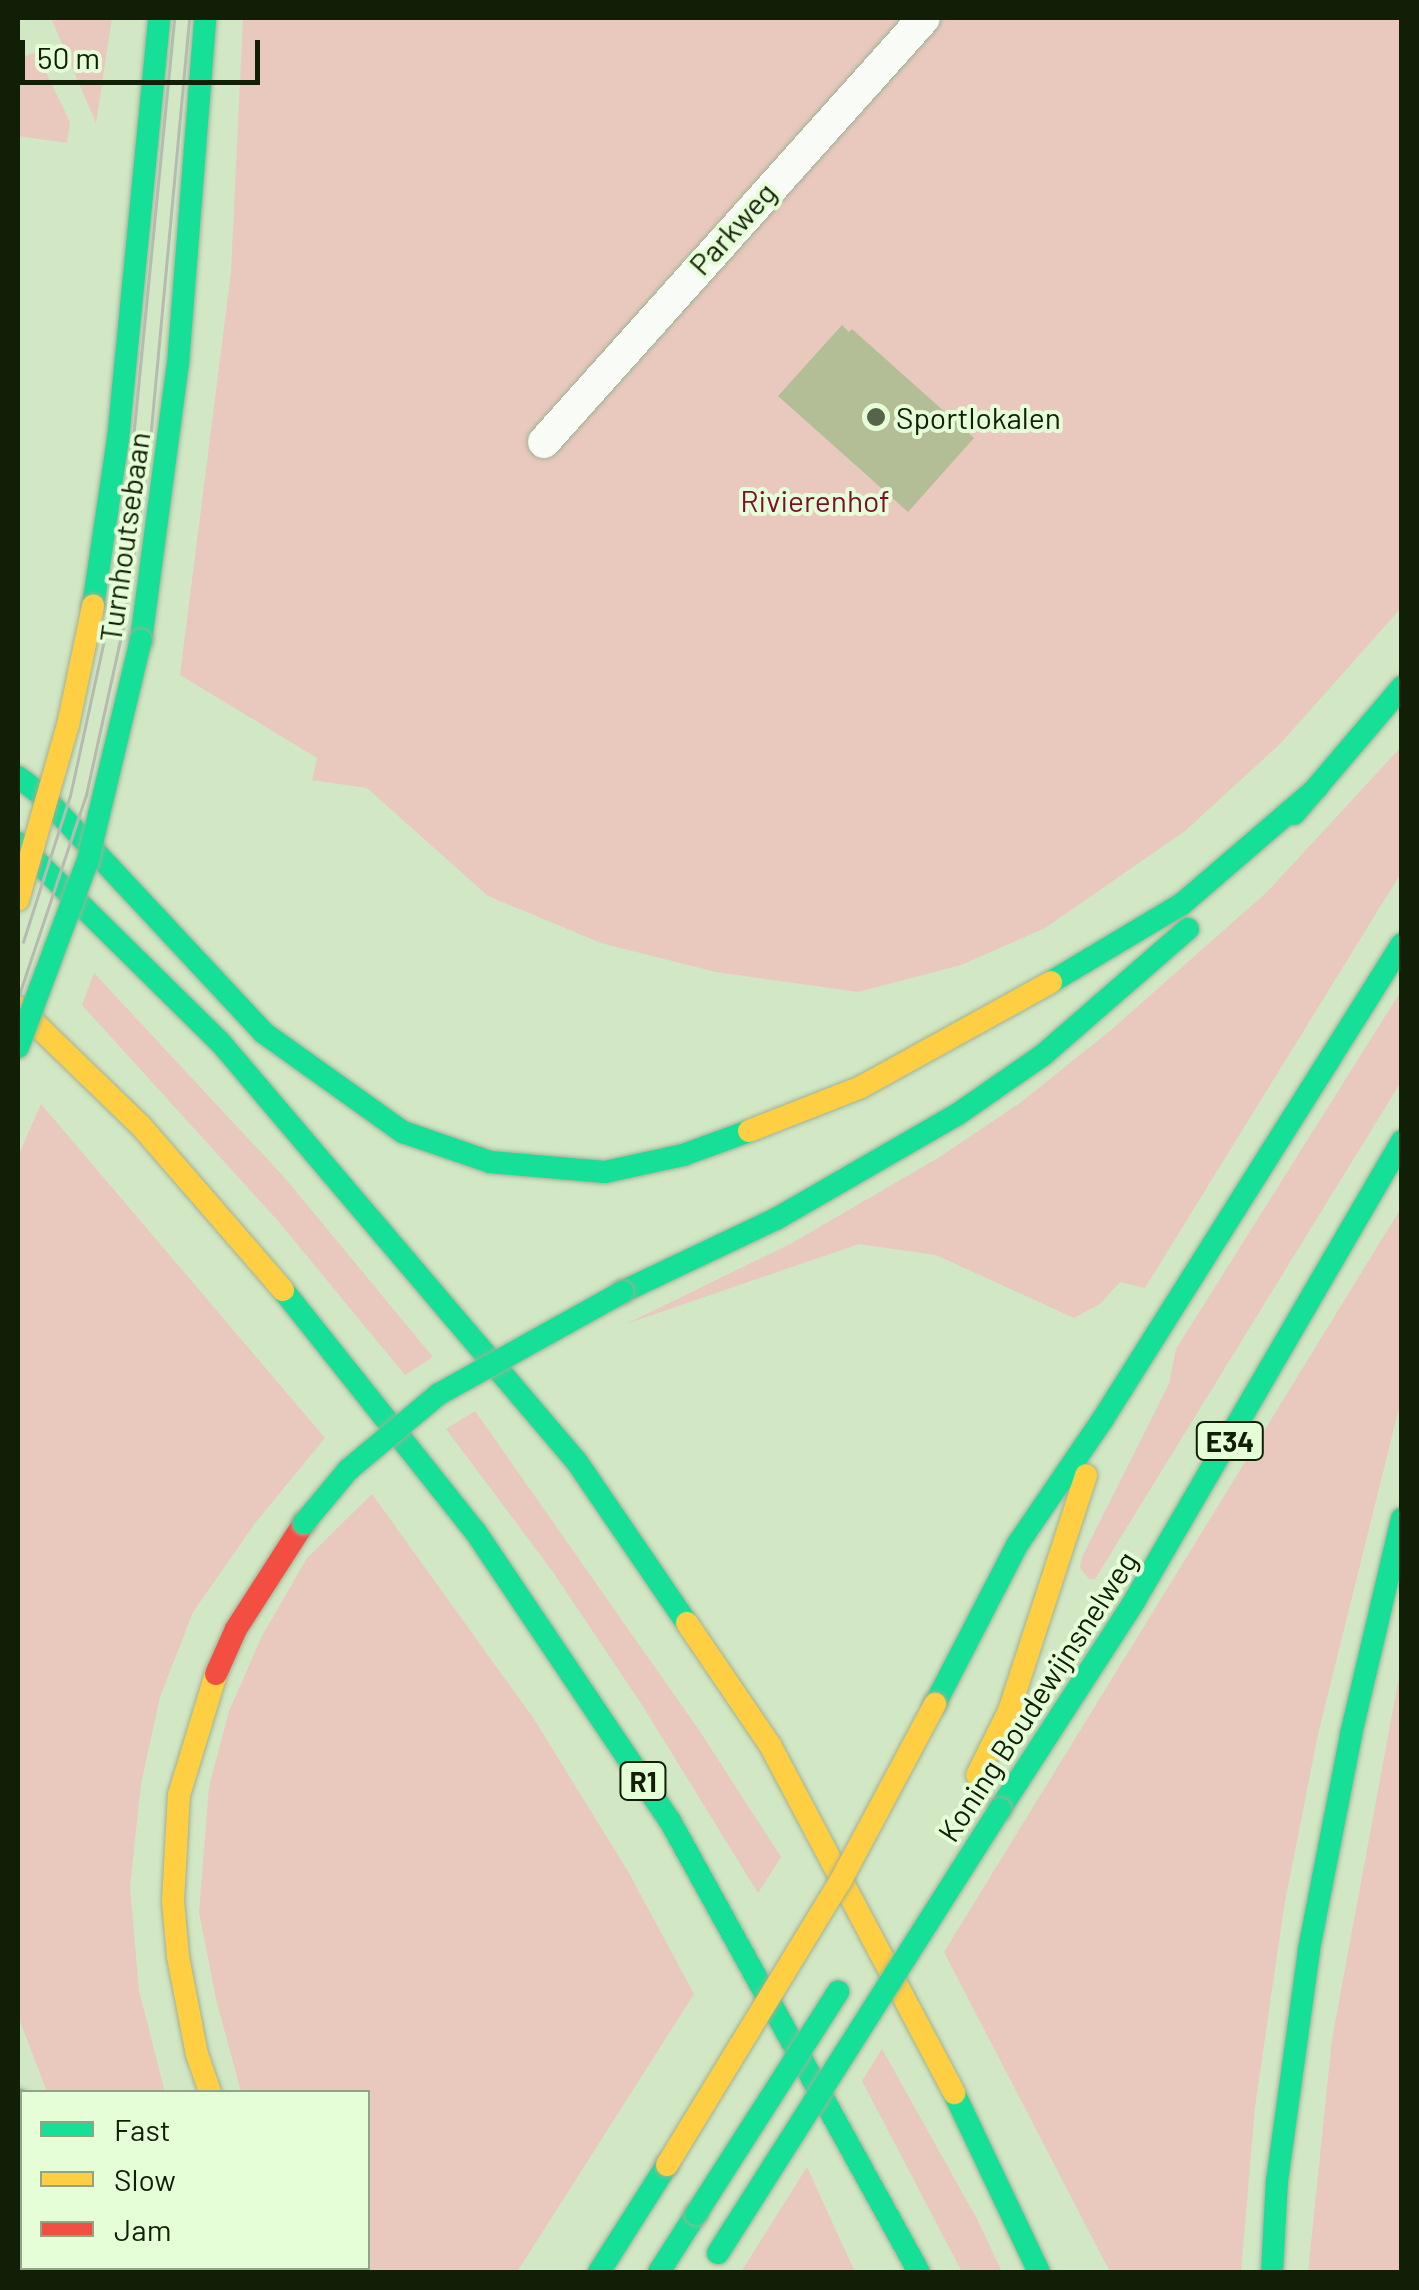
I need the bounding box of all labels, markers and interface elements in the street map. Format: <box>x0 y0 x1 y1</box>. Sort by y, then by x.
scale bar <box>25 20 265 82</box>
text: 50 m <box>37 39 100 75</box>
street label: Parkweg <box>681 174 783 282</box>
place label: Sportlokalen <box>896 399 1061 435</box>
marker: Sportlokalen <box>865 406 887 428</box>
street label: Turnhoutsebaan <box>91 430 157 644</box>
park label: Rivierenhof <box>740 482 890 518</box>
road number: E34 <box>1195 1418 1265 1464</box>
street label: Koning Boudewijnsnelweg <box>930 1544 1144 1848</box>
road number: R1 <box>618 1758 668 1804</box>
legend <box>20 2090 370 2270</box>
text: Fast <box>114 2111 171 2147</box>
text: Slow <box>114 2161 176 2197</box>
text: Jam <box>114 2211 171 2247</box>

